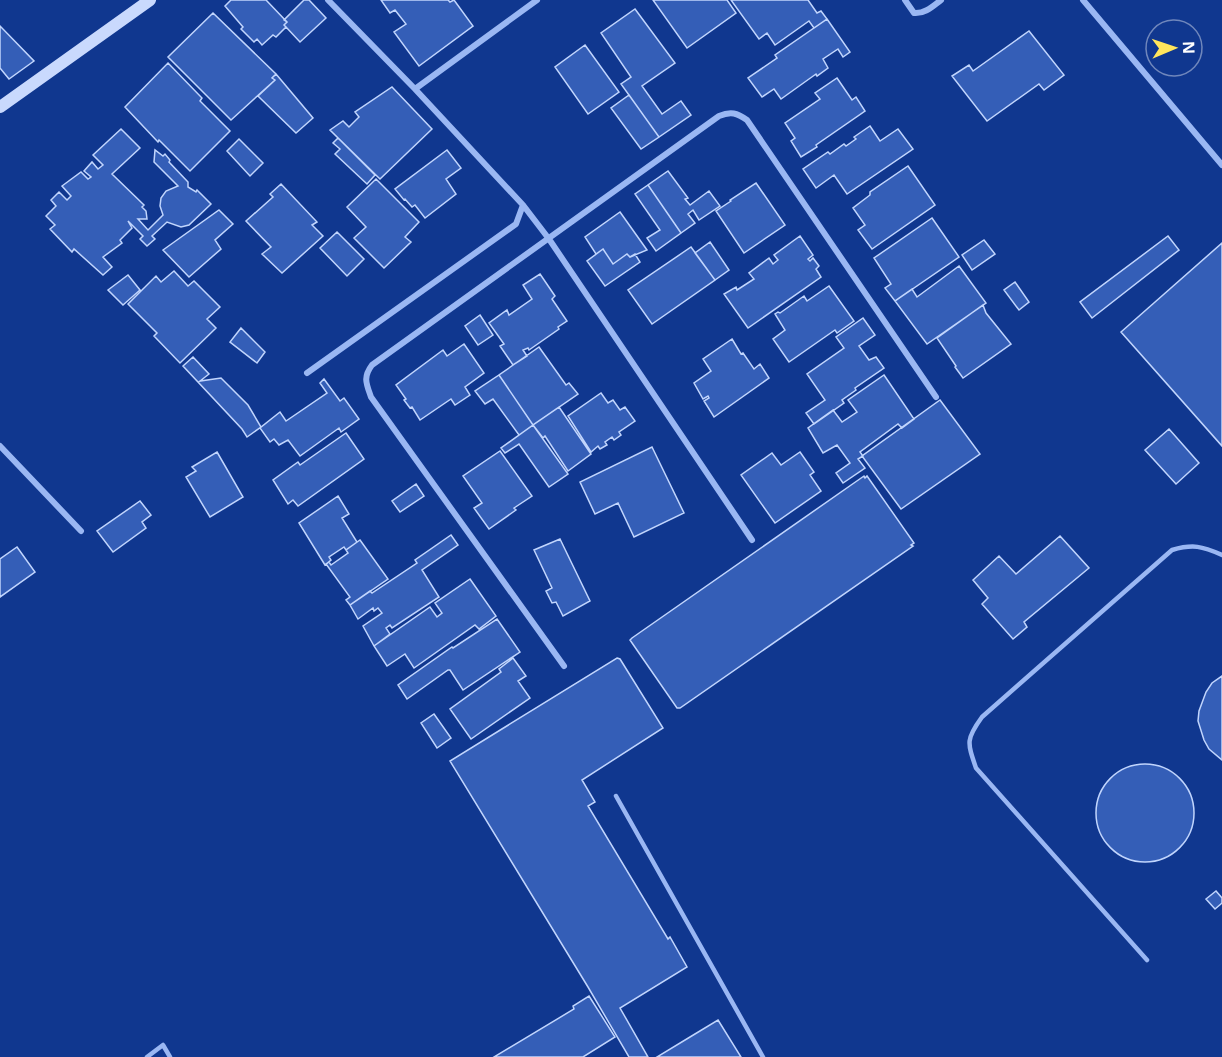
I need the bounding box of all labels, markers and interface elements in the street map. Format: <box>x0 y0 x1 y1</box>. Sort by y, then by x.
north arrow <box>1144 18 1204 78</box>
text: N <box>1178 41 1200 54</box>

